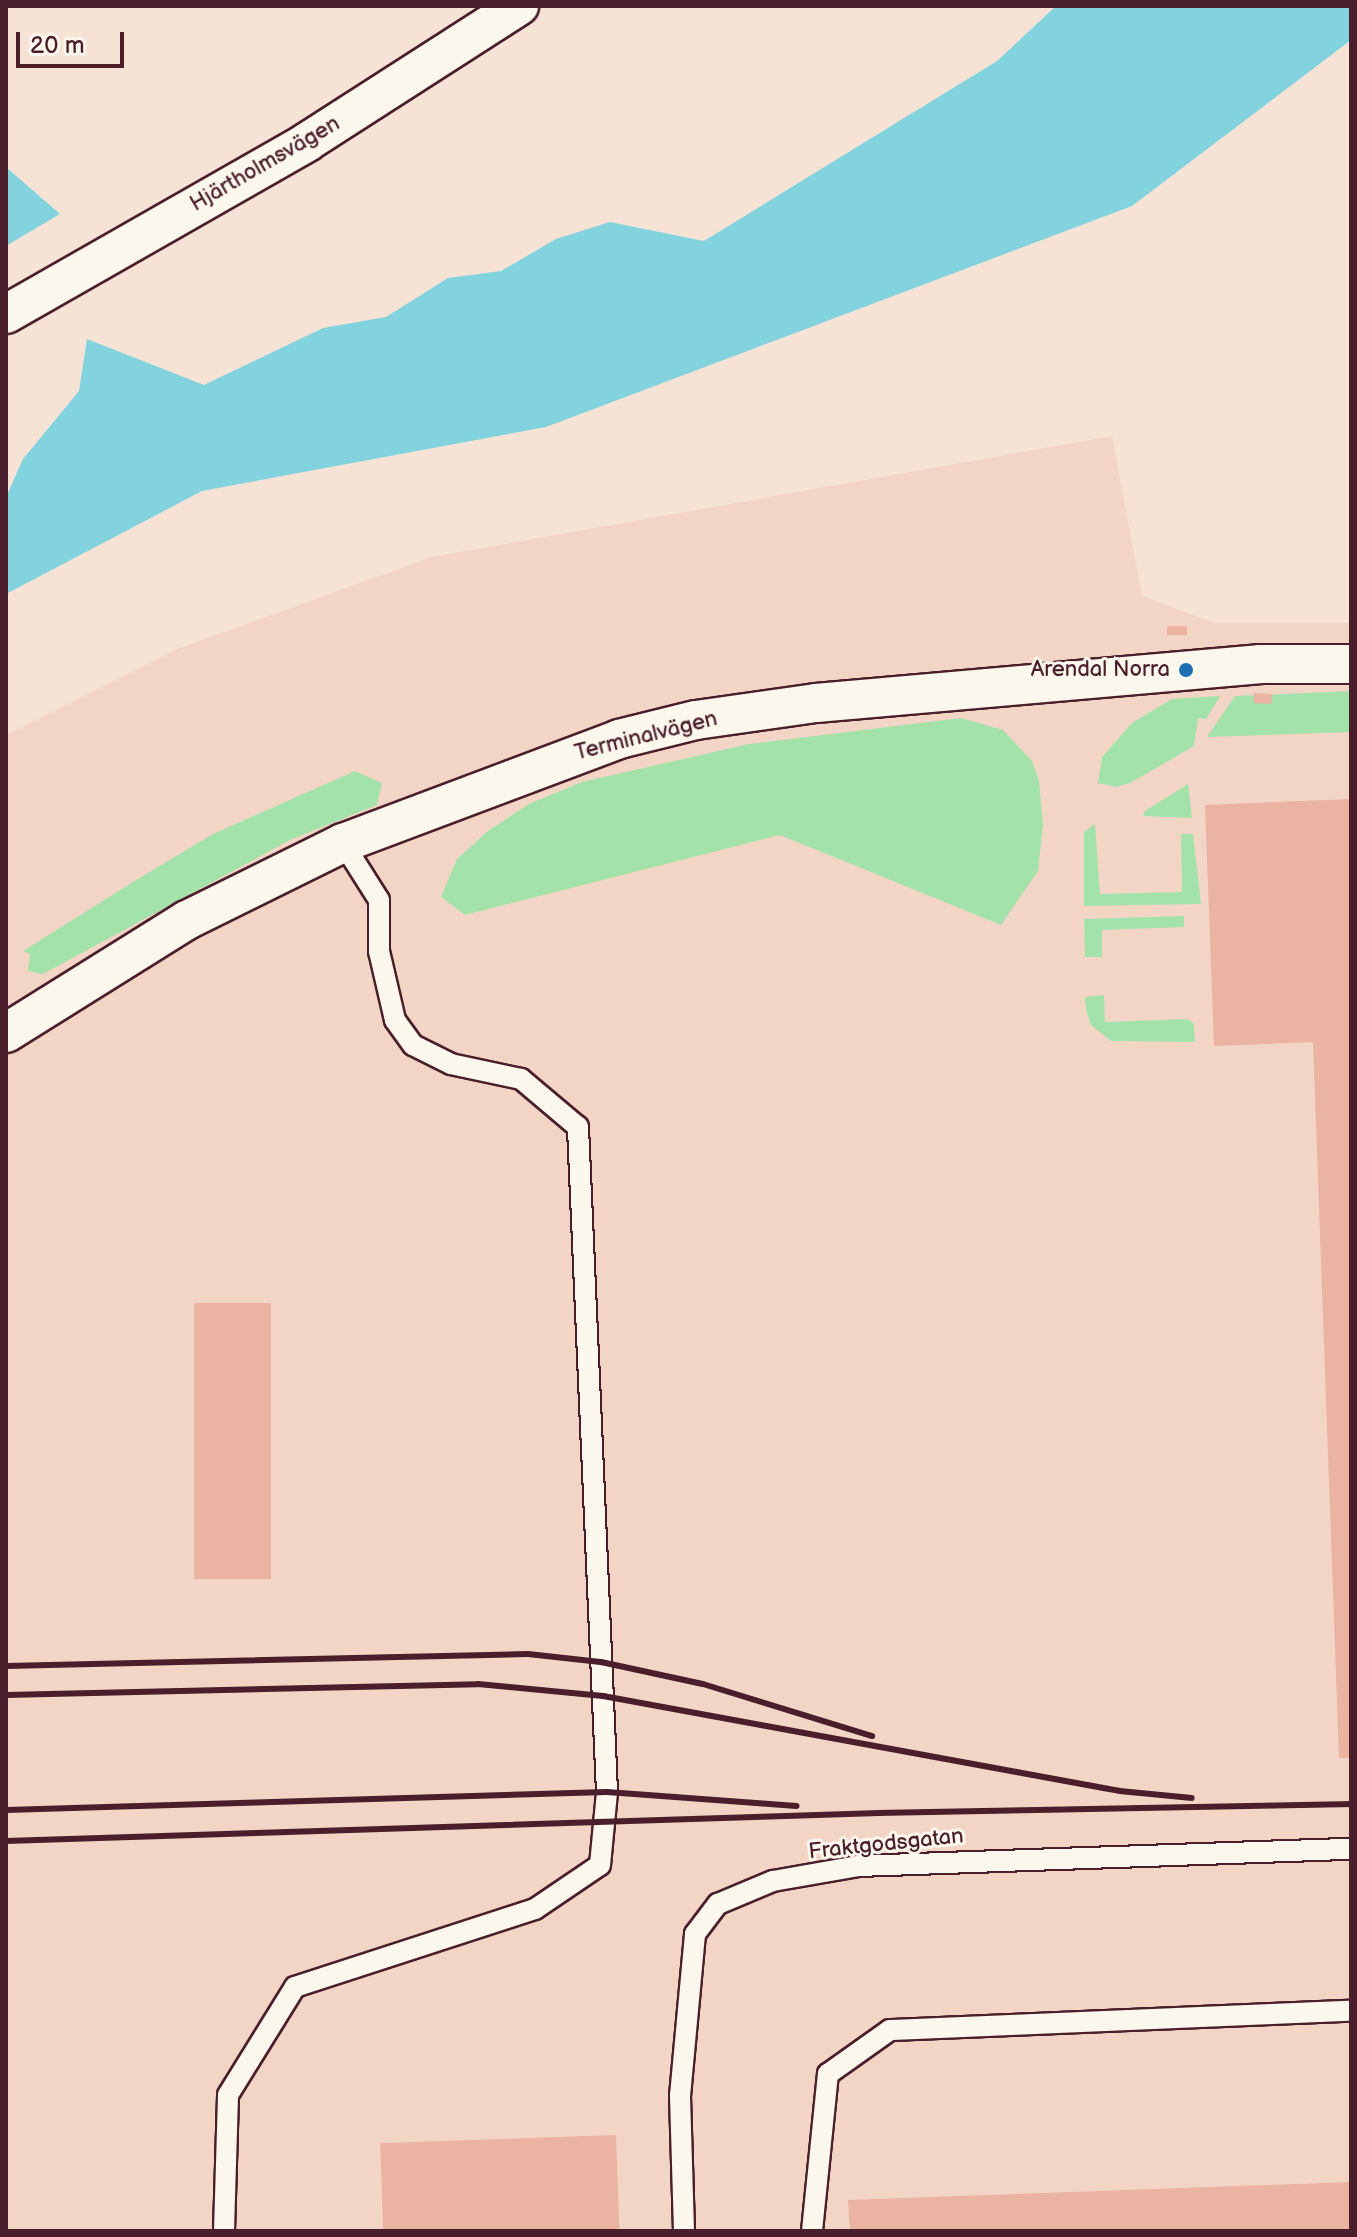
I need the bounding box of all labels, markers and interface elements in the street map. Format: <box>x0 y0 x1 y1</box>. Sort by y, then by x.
scale bar <box>20 16 128 66</box>
text: 20 m <box>30 31 85 60</box>
street label: Hjärtholmsvägen <box>186 110 344 218</box>
place label: Arendal Norra <box>1031 657 1170 683</box>
marker: Arendal Norra <box>1177 661 1195 679</box>
street label: Terminalvägen <box>572 706 720 766</box>
street label: Fraktgodsgatan <box>807 1823 965 1865</box>

